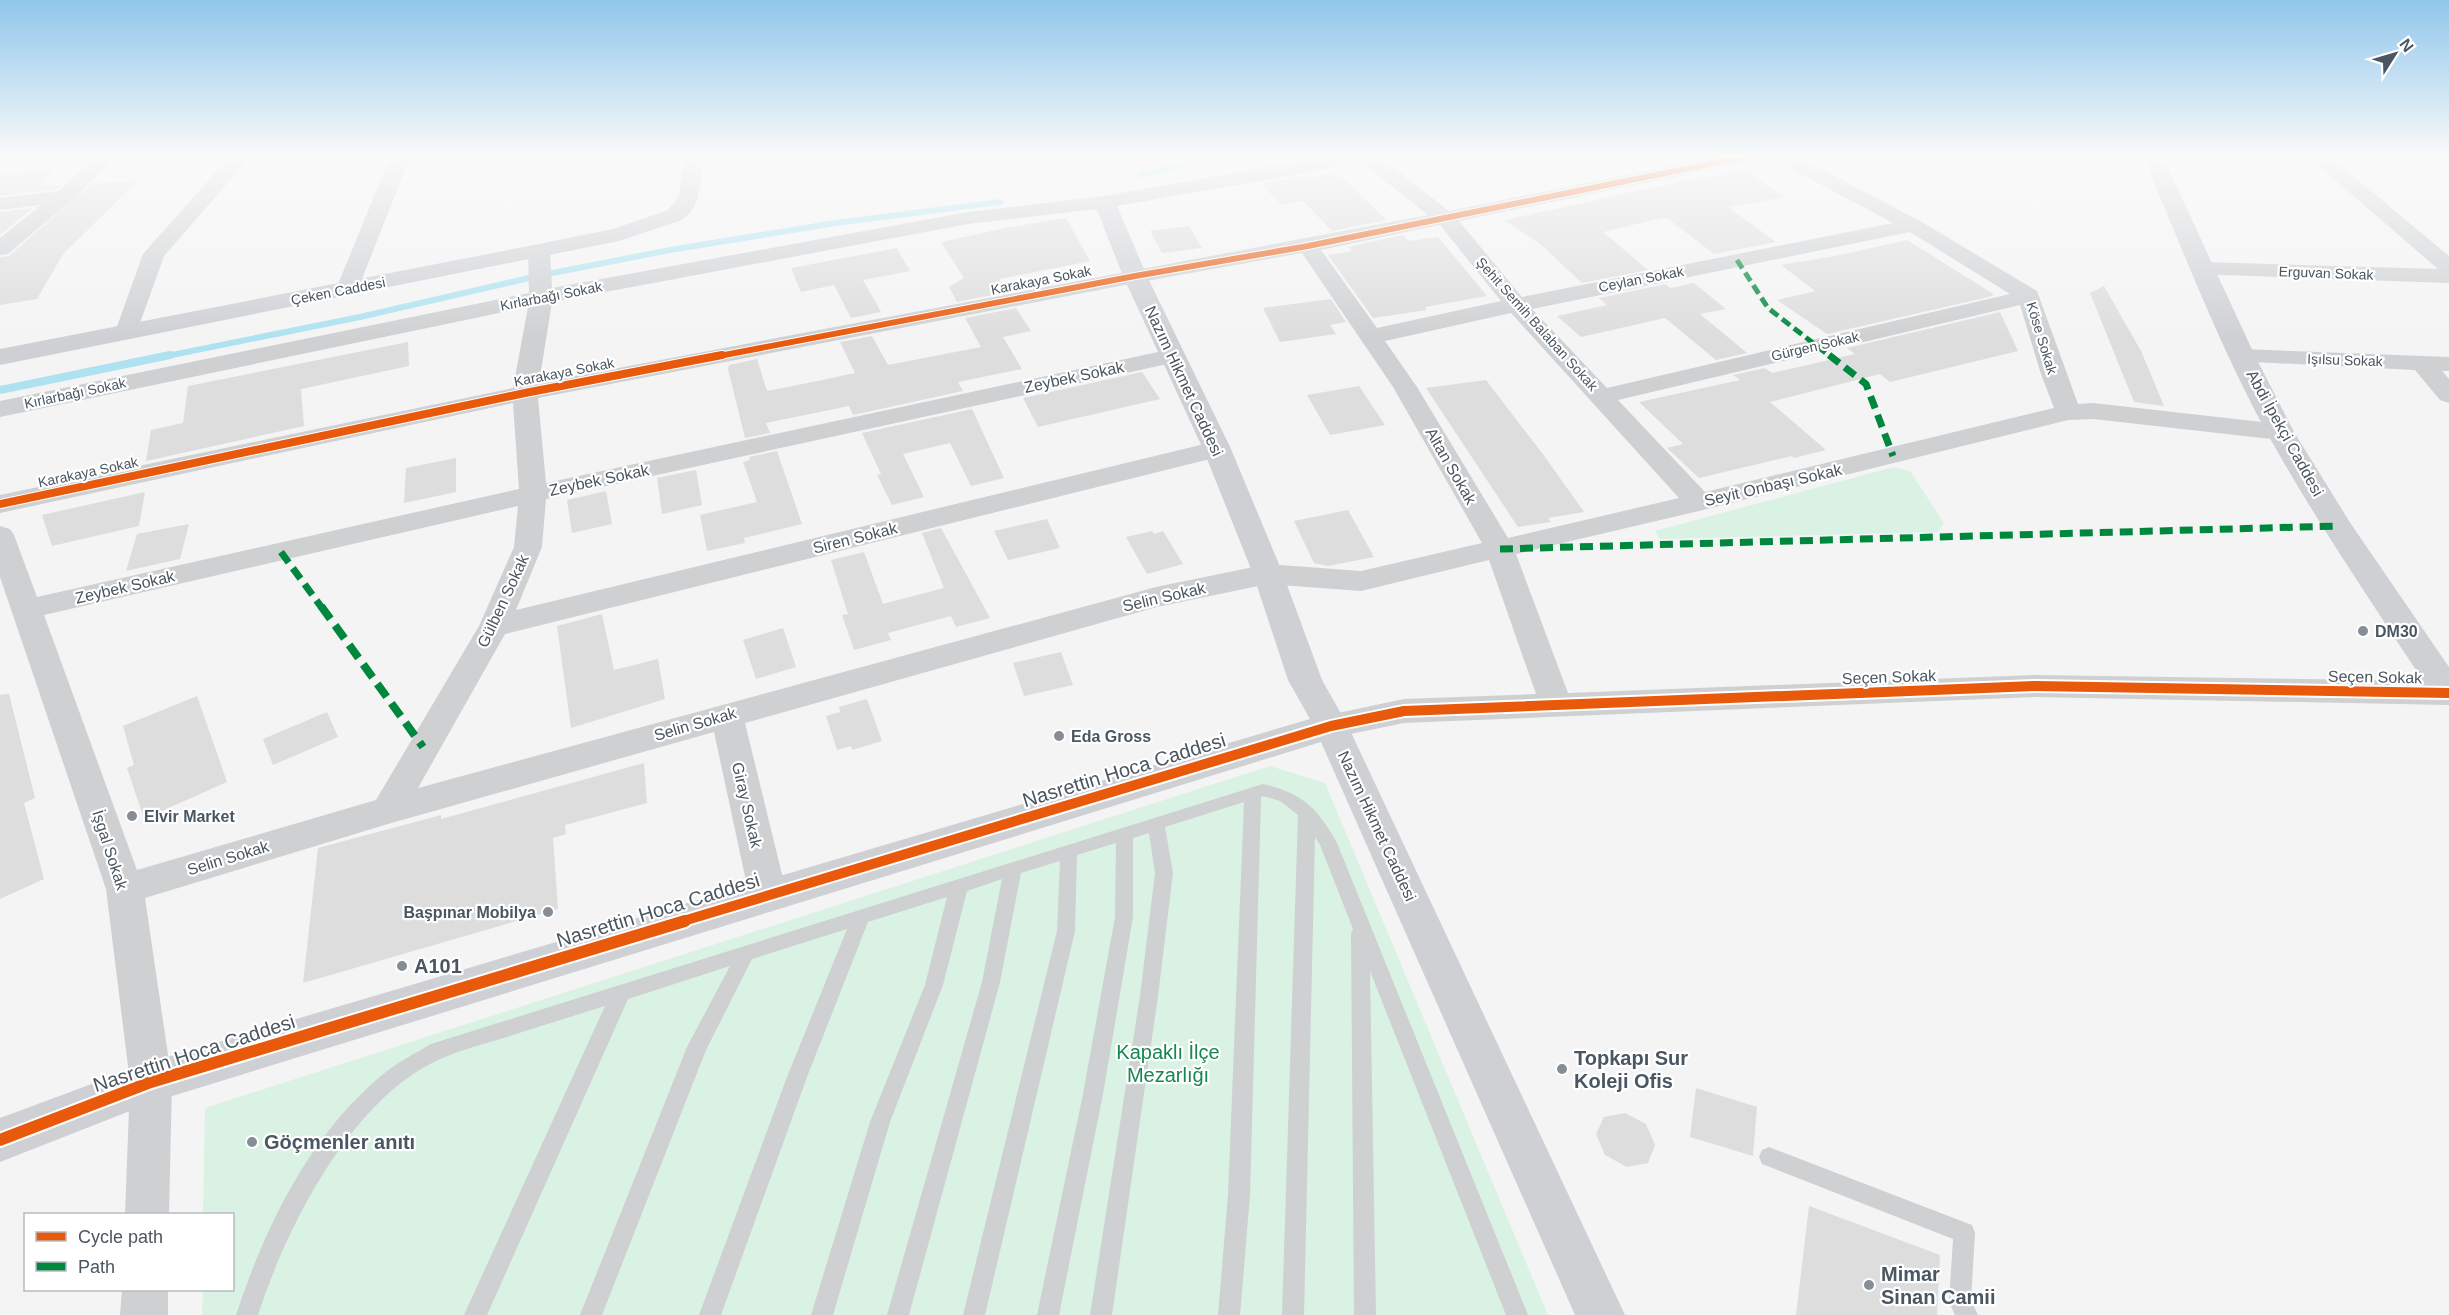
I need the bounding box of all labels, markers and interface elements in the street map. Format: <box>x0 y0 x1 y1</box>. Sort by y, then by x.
north arrow <box>2365 24 2425 84</box>
text: N <box>2396 36 2417 55</box>
street label: Şehit Semih Balaban Sokak <box>1473 254 1602 395</box>
street label: Karakaya Sokak <box>989 262 1094 298</box>
street label: Ceylan Sokak <box>1597 263 1686 295</box>
street label: Erguvan Sokak <box>2278 263 2375 283</box>
street label: Çeken Caddesi <box>289 274 387 308</box>
street label: Kırlarbağı Sokak <box>499 278 604 314</box>
street label: Köse Sokak <box>2023 300 2061 377</box>
street label: Nazım Hikmet Caddesi <box>1142 303 1226 459</box>
street label: Gürgen Sokak <box>1770 328 1861 364</box>
street label: Işılsu Sokak <box>2307 351 2384 369</box>
street label: Karakaya Sokak <box>512 354 617 390</box>
street label: Zeybek Sokak <box>1023 358 1126 396</box>
street label: Abdi İpekçi Caddesi <box>2243 367 2328 499</box>
street label: Kırlarbağı Sokak <box>23 374 128 412</box>
street label: Altan Sokak <box>1422 425 1480 508</box>
street label: Karakaya Sokak <box>36 453 140 490</box>
street label: Zeybek Sokak <box>548 461 651 499</box>
street label: Seyit Onbaşı Sokak <box>1703 461 1844 509</box>
street label: Siren Sokak <box>811 519 900 557</box>
street label: Gülben Sokak <box>474 551 532 650</box>
street label: Zeybek Sokak <box>74 567 177 607</box>
street label: Selin Sokak <box>1121 579 1208 615</box>
place label: DM30 <box>2375 623 2418 640</box>
marker: DM30 <box>2356 624 2370 638</box>
street label: Seçen Sokak <box>1842 667 1937 687</box>
street label: Seçen Sokak <box>2328 668 2423 686</box>
street label: Selin Sokak <box>652 704 739 744</box>
place label: Eda Gross <box>1071 728 1151 745</box>
street label: Nasrettin Hoca Caddesi <box>1020 729 1228 811</box>
marker: Eda Gross <box>1052 729 1066 743</box>
street label: Nazım Hikmet Caddesi <box>1335 748 1419 904</box>
street label: Giray Sokak <box>729 761 765 850</box>
street label: İşgal Sokak <box>89 808 132 893</box>
place label: Elvir Market <box>144 808 235 825</box>
marker: Elvir Market <box>125 809 139 823</box>
street label: Selin Sokak <box>185 837 272 878</box>
street label: Nasrettin Hoca Caddesi <box>554 869 762 951</box>
place label: Başpınar Mobilya <box>404 904 536 921</box>
marker: Başpınar Mobilya <box>541 905 555 919</box>
place label: A101 <box>414 955 462 977</box>
marker: A101 <box>395 959 409 973</box>
street label: Nasrettin Hoca Caddesi <box>90 1010 298 1096</box>
park label: Kapaklı İlçe Mezarlığı <box>1116 1041 1220 1086</box>
place label: Topkapı Sur Koleji Ofis <box>1574 1047 1688 1092</box>
marker: Topkapı Sur Koleji Ofis <box>1555 1062 1569 1076</box>
place label: Göçmenler anıtı <box>264 1131 415 1153</box>
marker: Göçmenler anıtı <box>245 1135 259 1149</box>
legend <box>24 1213 234 1291</box>
text: Cycle path <box>78 1227 163 1247</box>
text: Path <box>78 1257 115 1277</box>
place label: Mimar Sinan Camii <box>1881 1263 1995 1308</box>
marker: Mimar Sinan Camii <box>1862 1278 1876 1292</box>

